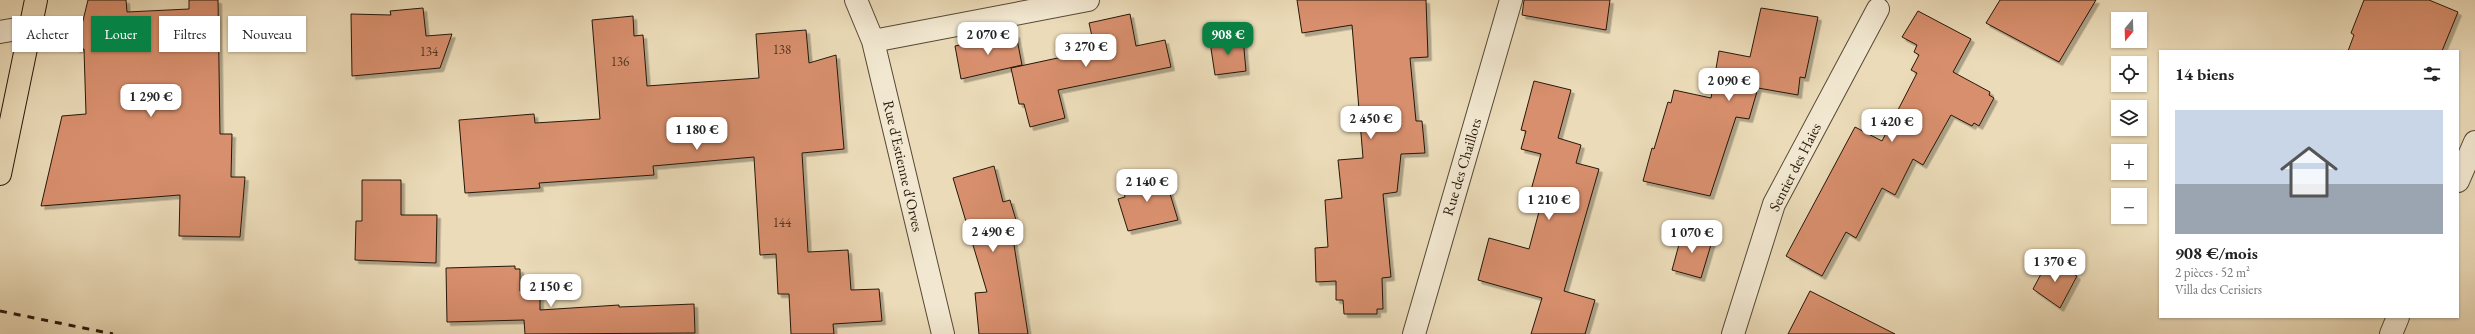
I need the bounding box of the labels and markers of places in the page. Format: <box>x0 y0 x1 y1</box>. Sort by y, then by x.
pin: 2 070 € <box>951 22 1025 56</box>
pin: 908 € <box>1200 22 1256 56</box>
pin: 3 270 € <box>1049 34 1123 68</box>
pin: 2 090 € <box>1692 68 1766 102</box>
pin: 1 290 € <box>114 84 188 118</box>
pin: 2 450 € <box>1334 106 1408 140</box>
pin: 1 420 € <box>1855 109 1929 143</box>
pin: 1 180 € <box>660 117 734 151</box>
pin: 2 140 € <box>1110 169 1184 203</box>
pin: 1 210 € <box>1512 187 1586 221</box>
pin: 2 490 € <box>956 219 1030 253</box>
pin: 1 070 € <box>1655 220 1729 254</box>
pin: 1 370 € <box>2018 249 2092 283</box>
pin: 2 150 € <box>514 274 588 308</box>

